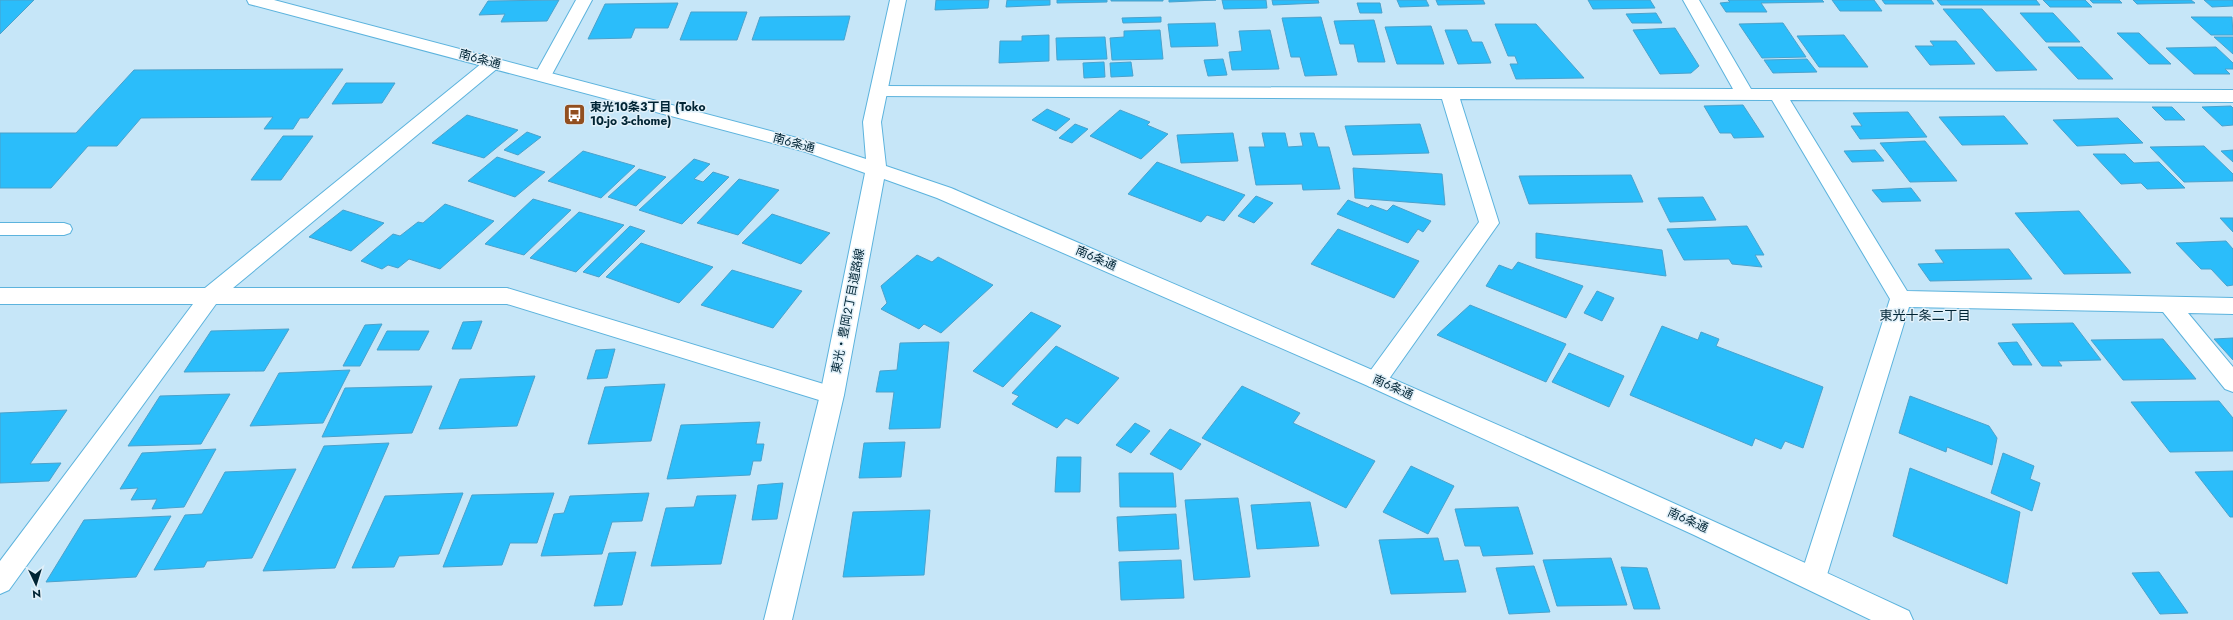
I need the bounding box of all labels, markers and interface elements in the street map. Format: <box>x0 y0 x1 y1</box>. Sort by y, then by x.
street label: 南6条通 <box>457 45 503 73</box>
place label: 東光10条3丁目 (Toko 10-jo 3-chome) <box>590 98 706 130</box>
bus stop icon: 東光10条3丁目 (Toko 10-jo 3-chome) <box>561 101 587 127</box>
street label: 南6条通 <box>771 129 817 157</box>
street label: 南6条通 <box>1073 241 1119 275</box>
street label: 東光・豊岡2丁目道路線 <box>827 247 869 375</box>
district label: 東光十条二丁目 <box>1879 306 1971 325</box>
street label: 南6条通 <box>1370 370 1416 404</box>
street label: 南6条通 <box>1665 503 1711 537</box>
north arrow <box>16 564 56 604</box>
text: N <box>32 586 42 602</box>

